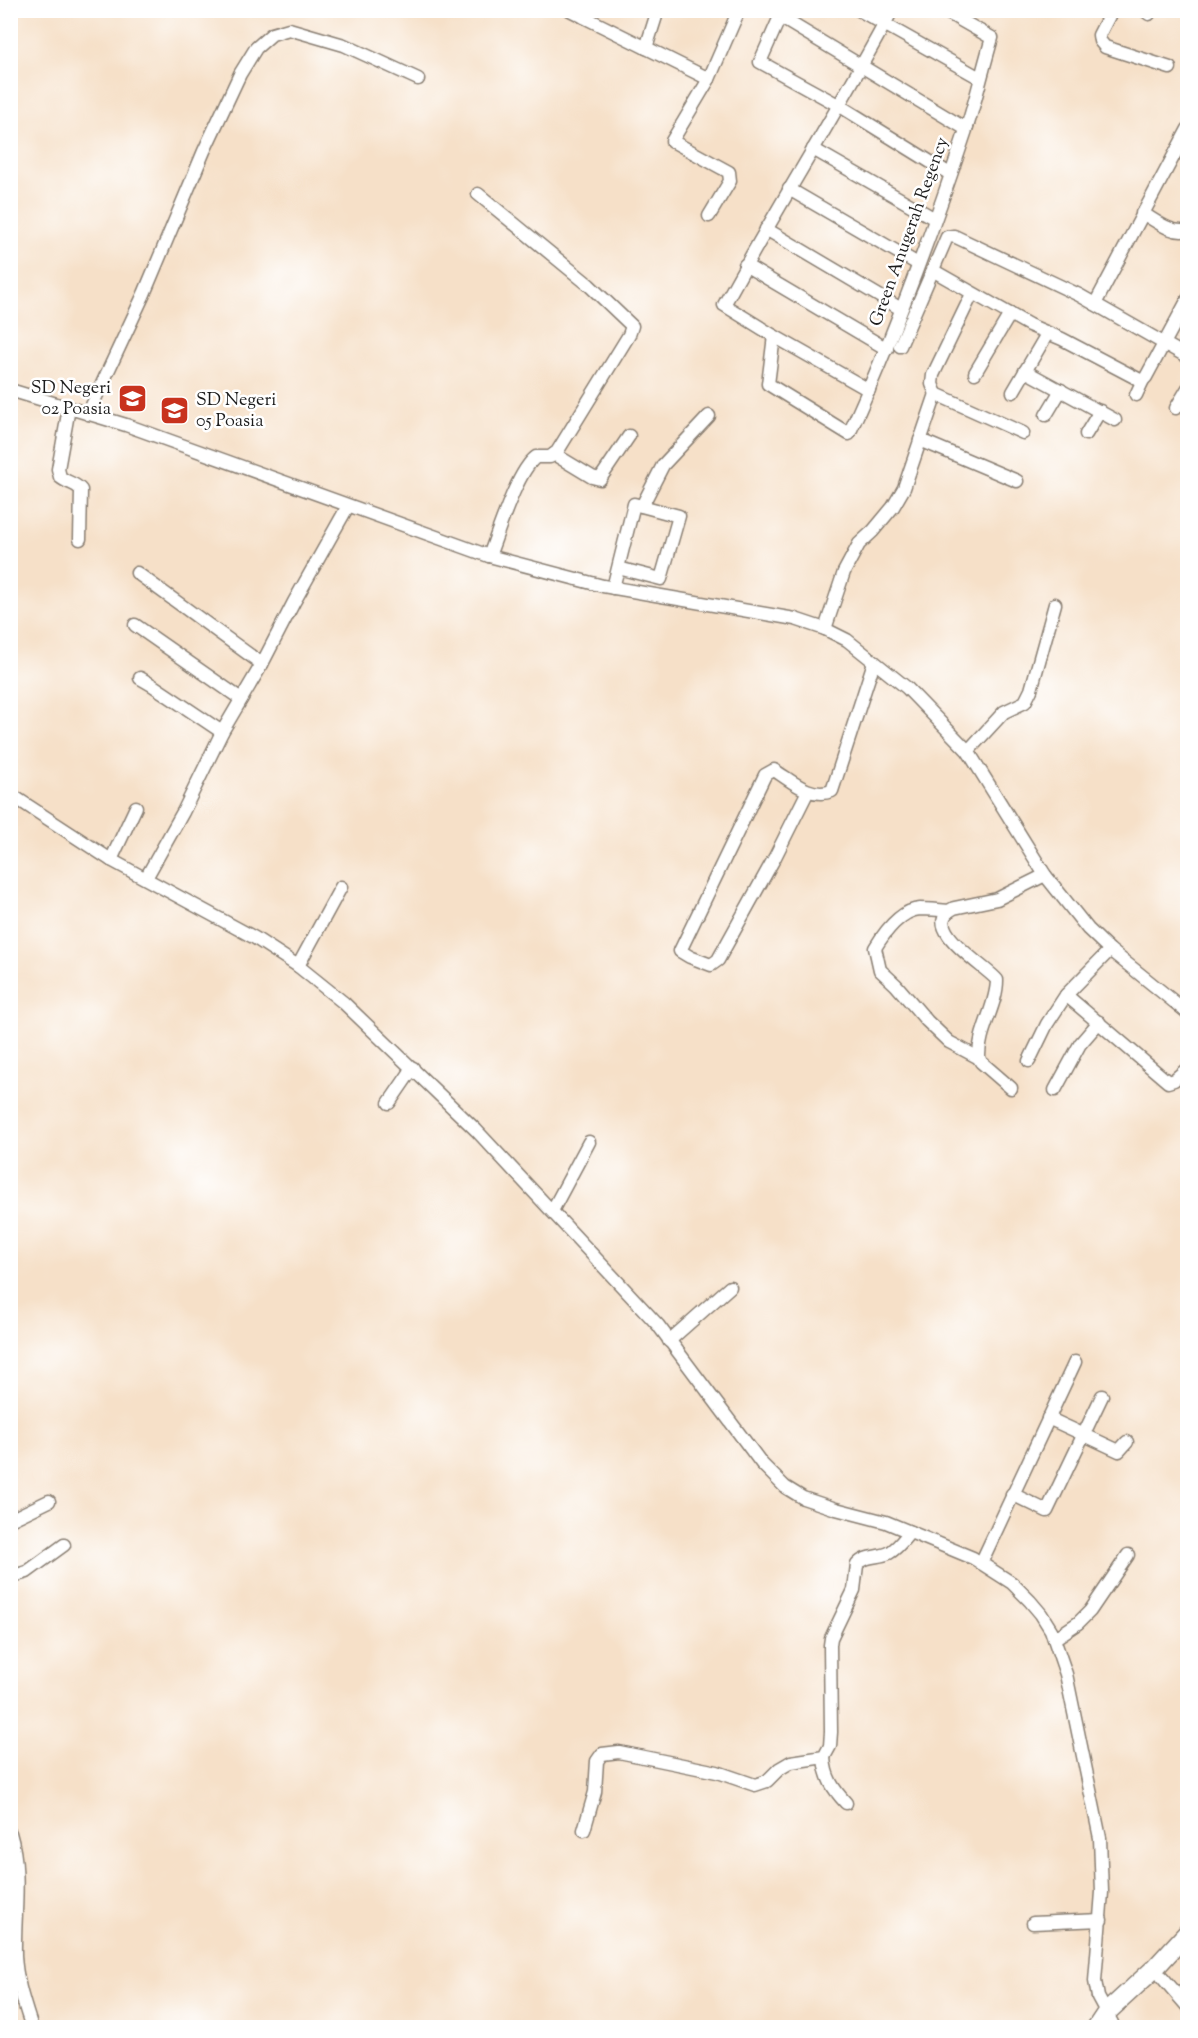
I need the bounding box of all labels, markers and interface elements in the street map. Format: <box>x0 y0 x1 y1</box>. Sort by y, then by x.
street label: Green Anugerah Regency <box>864 134 956 330</box>
place label: SD Negeri 02 Poasia <box>31 376 111 423</box>
school or university icon: SD Negeri 02 Poasia <box>116 383 148 415</box>
place label: SD Negeri 05 Poasia <box>196 388 276 435</box>
school or university icon: SD Negeri 05 Poasia <box>159 395 191 427</box>

